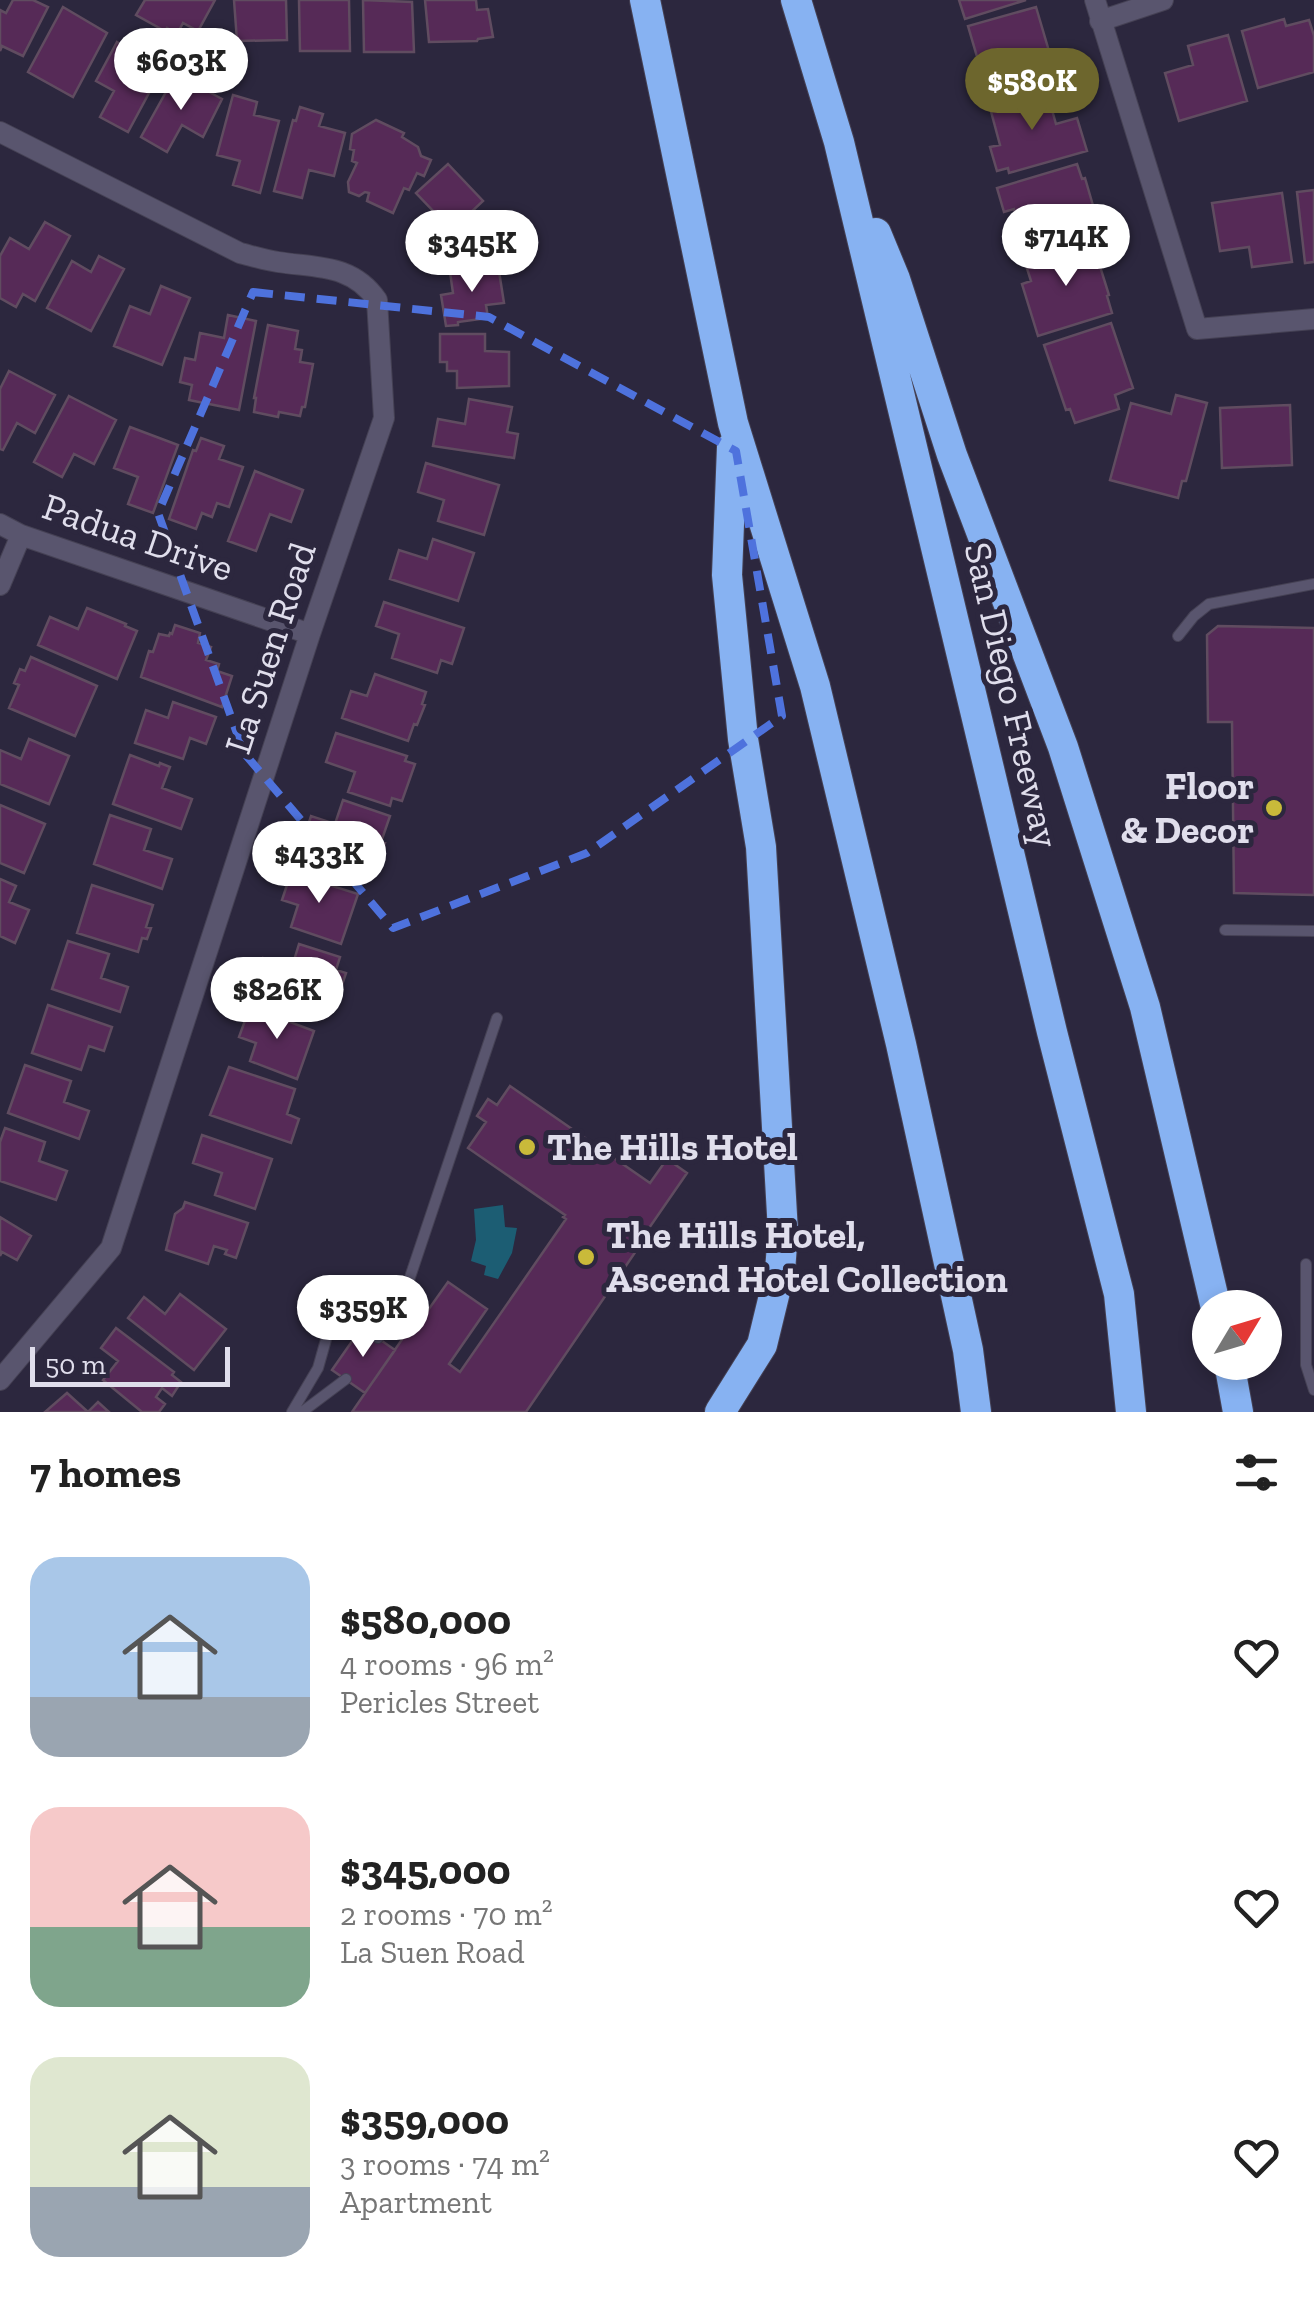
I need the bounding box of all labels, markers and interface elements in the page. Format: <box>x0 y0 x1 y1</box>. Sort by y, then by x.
pin: $603K <box>111 28 251 113</box>
text: $603K <box>136 41 226 79</box>
pin: $580K <box>962 48 1102 133</box>
text: $580K <box>987 61 1077 99</box>
pin: $714K <box>996 204 1136 289</box>
pin: $345K <box>402 210 542 295</box>
text: $714K <box>1024 217 1108 255</box>
text: $345K <box>427 223 517 261</box>
street label: Padua Drive <box>37 483 239 591</box>
street label: La Suen Road <box>214 537 326 759</box>
street label: San Diego Freeway <box>955 538 1070 853</box>
place label: Floor & Decor <box>1121 763 1254 853</box>
marker: Floor & Decor <box>1263 797 1285 819</box>
pin: $433K <box>249 821 389 906</box>
text: $433K <box>274 834 364 872</box>
pin: $826K <box>207 957 347 1042</box>
text: $826K <box>233 970 321 1008</box>
place label: The Hills Hotel <box>547 1124 798 1170</box>
marker: The Hills Hotel <box>516 1136 538 1158</box>
place label: The Hills Hotel, Ascend Hotel Collection <box>606 1212 1008 1302</box>
marker: The Hills Hotel, Ascend Hotel Collection <box>575 1246 597 1268</box>
pin: $359K <box>293 1275 433 1360</box>
text: $359K <box>319 1288 407 1326</box>
north arrow <box>1192 1290 1282 1380</box>
map controls <box>1192 1290 1282 1380</box>
scale bar <box>30 1342 230 1386</box>
text: 50 m <box>45 1348 106 1381</box>
icon: filters <box>1229 1445 1284 1500</box>
text: 7 homes <box>30 1447 181 1498</box>
text: $580,000 <box>340 1594 511 1645</box>
icon: home <box>110 1597 230 1717</box>
icon: heart <box>1229 1630 1284 1685</box>
text: 4 rooms · 96 m² <box>340 1645 554 1683</box>
text: Pericles Street <box>340 1683 539 1721</box>
text: $345,000 <box>340 1844 511 1895</box>
icon: home <box>110 1847 230 1967</box>
icon: heart <box>1229 1880 1284 1935</box>
text: 2 rooms · 70 m² <box>340 1895 553 1933</box>
text: La Suen Road <box>340 1933 525 1971</box>
text: $359,000 <box>340 2094 509 2145</box>
icon: home <box>110 2097 230 2217</box>
icon: heart <box>1229 2130 1284 2185</box>
text: 3 rooms · 74 m² <box>340 2145 550 2183</box>
text: Apartment <box>340 2183 492 2221</box>

